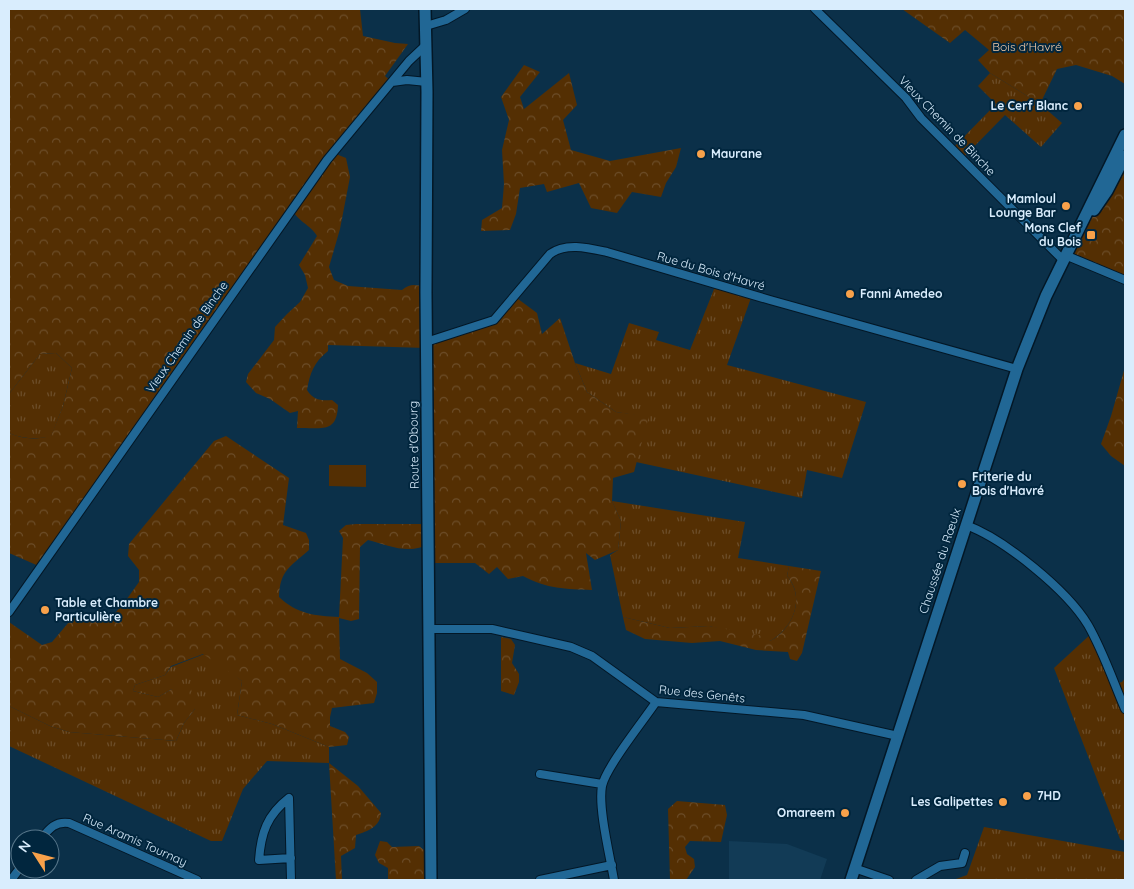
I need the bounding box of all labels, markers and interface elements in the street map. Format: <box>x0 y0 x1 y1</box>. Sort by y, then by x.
park label: Bois d'Havré <box>992 39 1062 54</box>
street label: Vieux Chemin de Binche <box>896 73 999 179</box>
place label: Le Cerf Blanc <box>990 98 1068 113</box>
marker: Le Cerf Blanc <box>1072 100 1084 112</box>
place label: Maurane <box>711 146 762 161</box>
marker: Maurane <box>695 148 707 160</box>
place label: Mamloul Lounge Bar <box>989 191 1056 220</box>
marker: Mamloul Lounge Bar <box>1060 200 1072 212</box>
place label: Mons Clef du Bois <box>1024 220 1082 249</box>
marker: Mons Clef du Bois <box>1085 229 1097 241</box>
street label: Rue du Bois d'Havré <box>655 248 767 293</box>
street label: Vieux Chemin de Binche <box>142 278 231 395</box>
place label: Fanni Amedeo <box>860 286 943 301</box>
marker: Fanni Amedeo <box>844 288 856 300</box>
street label: Route d'Obourg <box>405 401 422 489</box>
place label: Friterie du Bois d'Havré <box>972 469 1044 498</box>
marker: Friterie du Bois d'Havré <box>956 478 968 490</box>
street label: Chaussée du Rœulx <box>915 506 964 615</box>
place label: Table et Chambre Particulière <box>55 595 158 624</box>
marker: Table et Chambre Particulière <box>39 604 51 616</box>
street label: Rue des Genêts <box>658 682 746 706</box>
place label: 7HD <box>1037 788 1061 803</box>
marker: 7HD <box>1021 790 1033 802</box>
place label: Les Galipettes <box>911 794 993 809</box>
marker: Les Galipettes <box>997 796 1009 808</box>
place label: Omareem <box>777 805 835 820</box>
marker: Omareem <box>839 807 851 819</box>
street label: Rue Aramis Tournay <box>81 810 190 869</box>
north arrow <box>10 829 60 879</box>
text: N <box>14 837 35 856</box>

